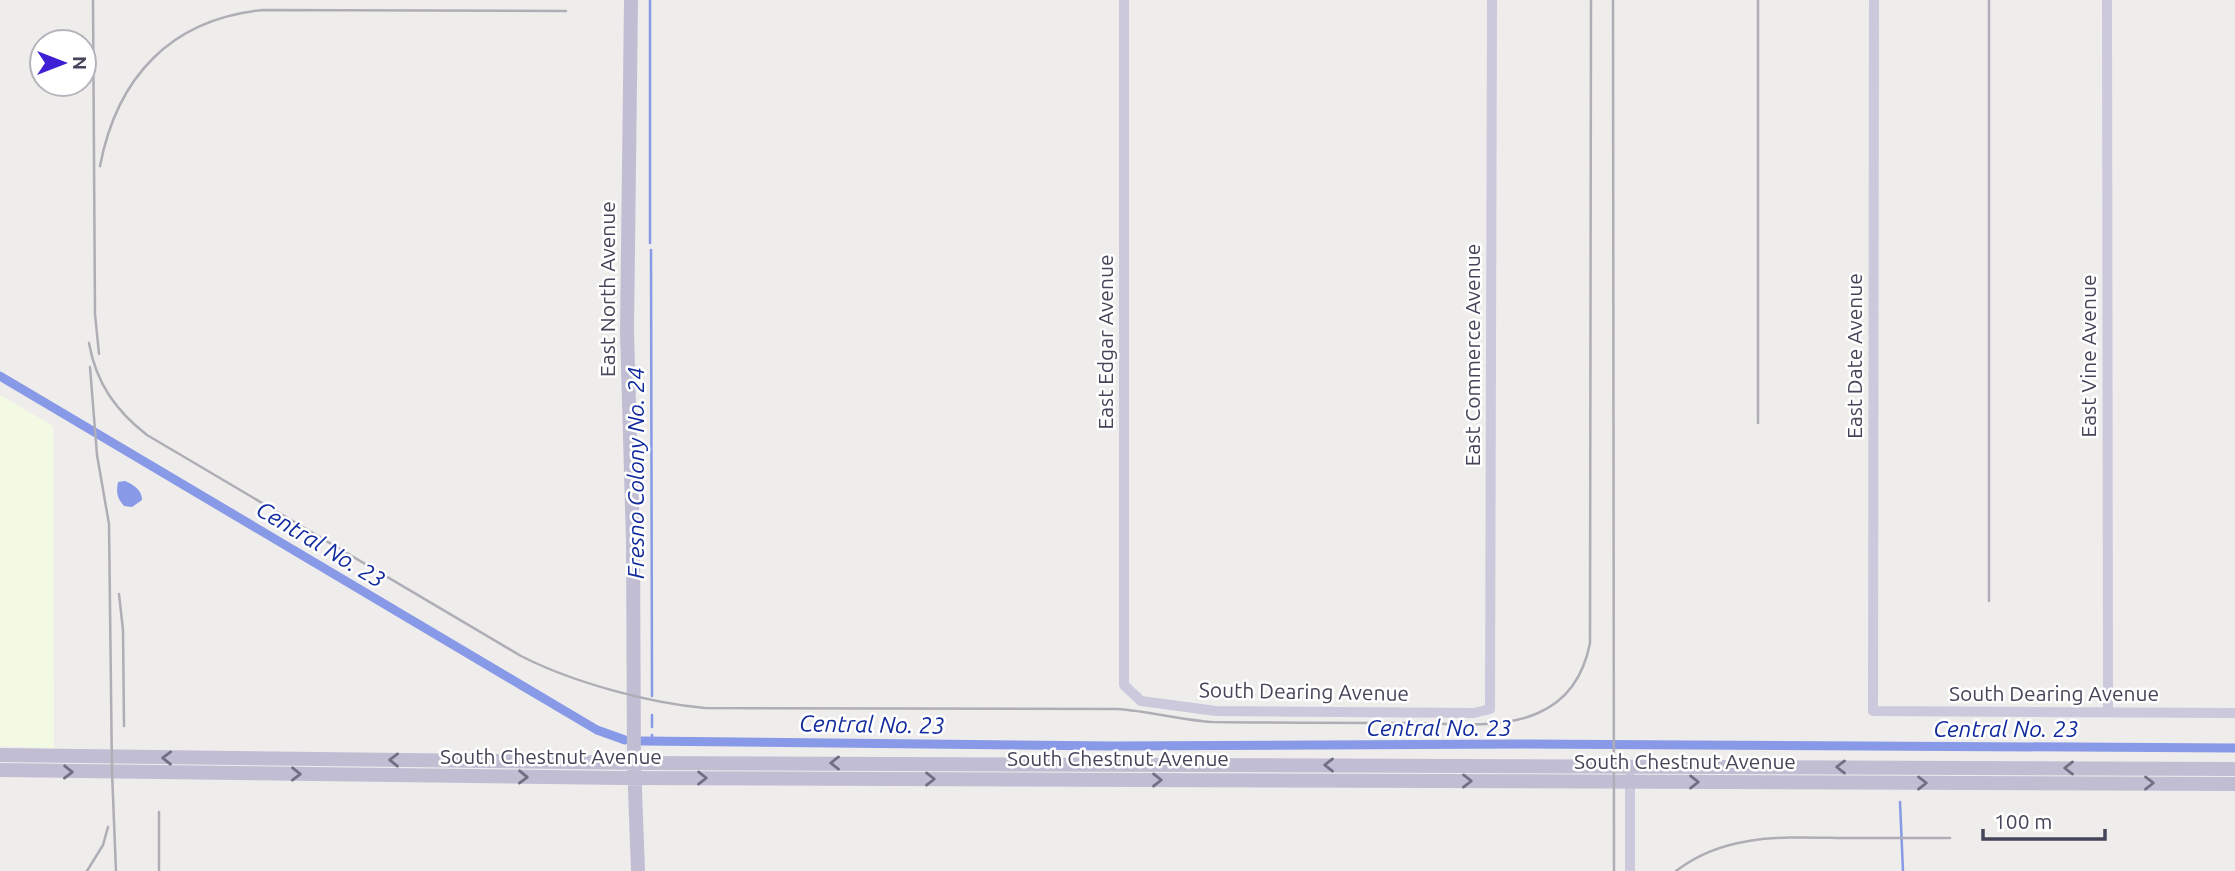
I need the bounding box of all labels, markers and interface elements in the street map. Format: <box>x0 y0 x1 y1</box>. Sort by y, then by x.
north arrow <box>28 28 98 98</box>
text: N <box>69 56 91 70</box>
street label: East North Avenue <box>595 201 619 377</box>
street label: East Commerce Avenue <box>1460 244 1484 466</box>
street label: East Edgar Avenue <box>1093 255 1117 430</box>
street label: East Date Avenue <box>1842 273 1866 439</box>
street label: East Vine Avenue <box>2076 275 2100 437</box>
water label: Fresno Colony No. 24 <box>623 367 648 579</box>
water label: Central No. 23 <box>252 496 390 592</box>
street label: South Dearing Avenue <box>1199 677 1409 705</box>
street label: South Dearing Avenue <box>1949 681 2159 705</box>
water label: Central No. 23 <box>799 710 945 738</box>
water label: Central No. 23 <box>1366 715 1512 740</box>
water label: Central No. 23 <box>1933 716 2079 741</box>
street label: South Chestnut Avenue <box>440 744 662 768</box>
street label: South Chestnut Avenue <box>1007 746 1229 770</box>
street label: South Chestnut Avenue <box>1574 749 1796 773</box>
one-way arrow <box>161 750 171 766</box>
one-way arrow <box>388 752 399 768</box>
one-way arrow <box>829 755 840 771</box>
one-way arrow <box>1324 757 1334 773</box>
one-way arrow <box>1836 759 1846 775</box>
one-way arrow <box>2063 760 2074 776</box>
one-way arrow <box>63 764 74 780</box>
one-way arrow <box>291 766 301 782</box>
one-way arrow <box>518 769 529 785</box>
one-way arrow <box>698 770 708 786</box>
one-way arrow <box>925 771 936 787</box>
one-way arrow <box>1153 772 1163 788</box>
one-way arrow <box>1462 773 1472 789</box>
one-way arrow <box>1689 774 1700 790</box>
one-way arrow <box>1917 775 1927 791</box>
one-way arrow <box>2144 775 2155 791</box>
scale bar <box>1983 798 2106 842</box>
text: 100 m <box>1994 809 2052 833</box>

